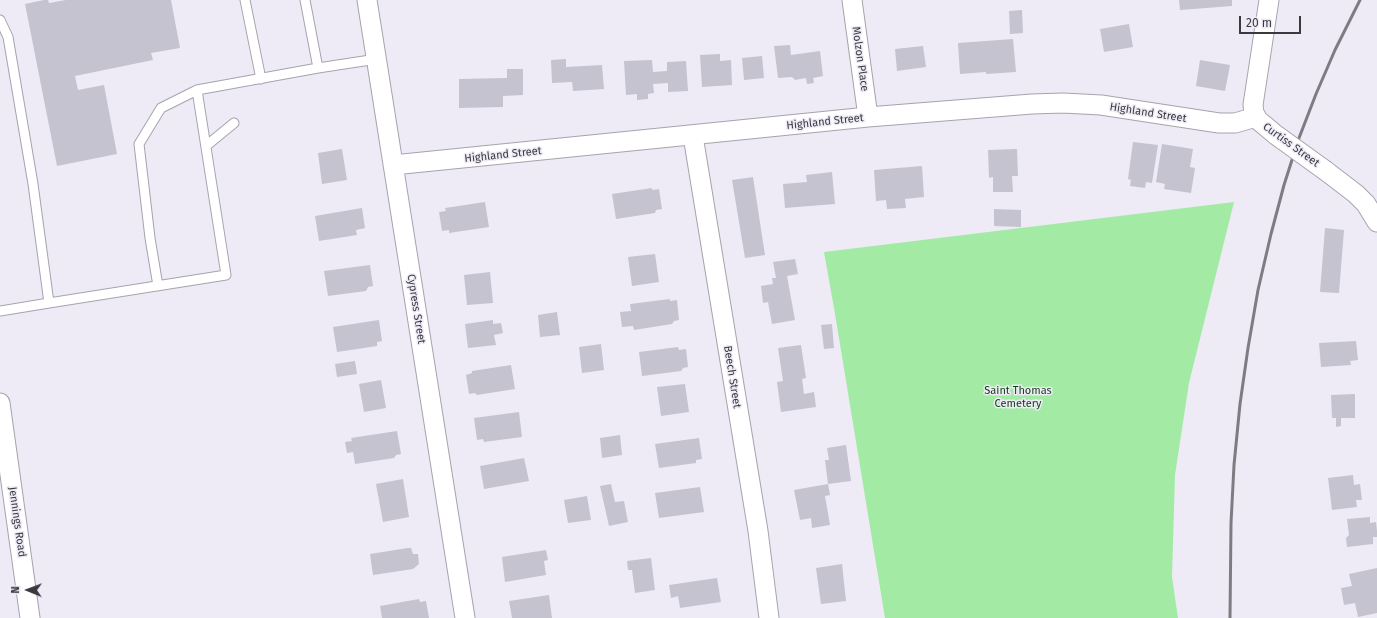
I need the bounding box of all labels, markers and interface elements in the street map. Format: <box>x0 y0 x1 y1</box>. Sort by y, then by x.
scale bar <box>1241 8 1303 34</box>
text: 20 m <box>1246 16 1272 30</box>
street label: Molzon Place <box>849 26 871 92</box>
street label: Highland Street <box>1109 100 1187 126</box>
street label: Highland Street <box>786 111 864 133</box>
street label: Curtiss Street <box>1260 120 1322 170</box>
street label: Highland Street <box>464 144 542 166</box>
street label: Cypress Street <box>404 273 428 345</box>
street label: Beech Street <box>721 345 743 409</box>
park label: Saint Thomas Cemetery <box>984 384 1052 410</box>
street label: Jennings Road <box>6 486 28 558</box>
north arrow <box>8 570 48 610</box>
text: N <box>9 586 22 594</box>

